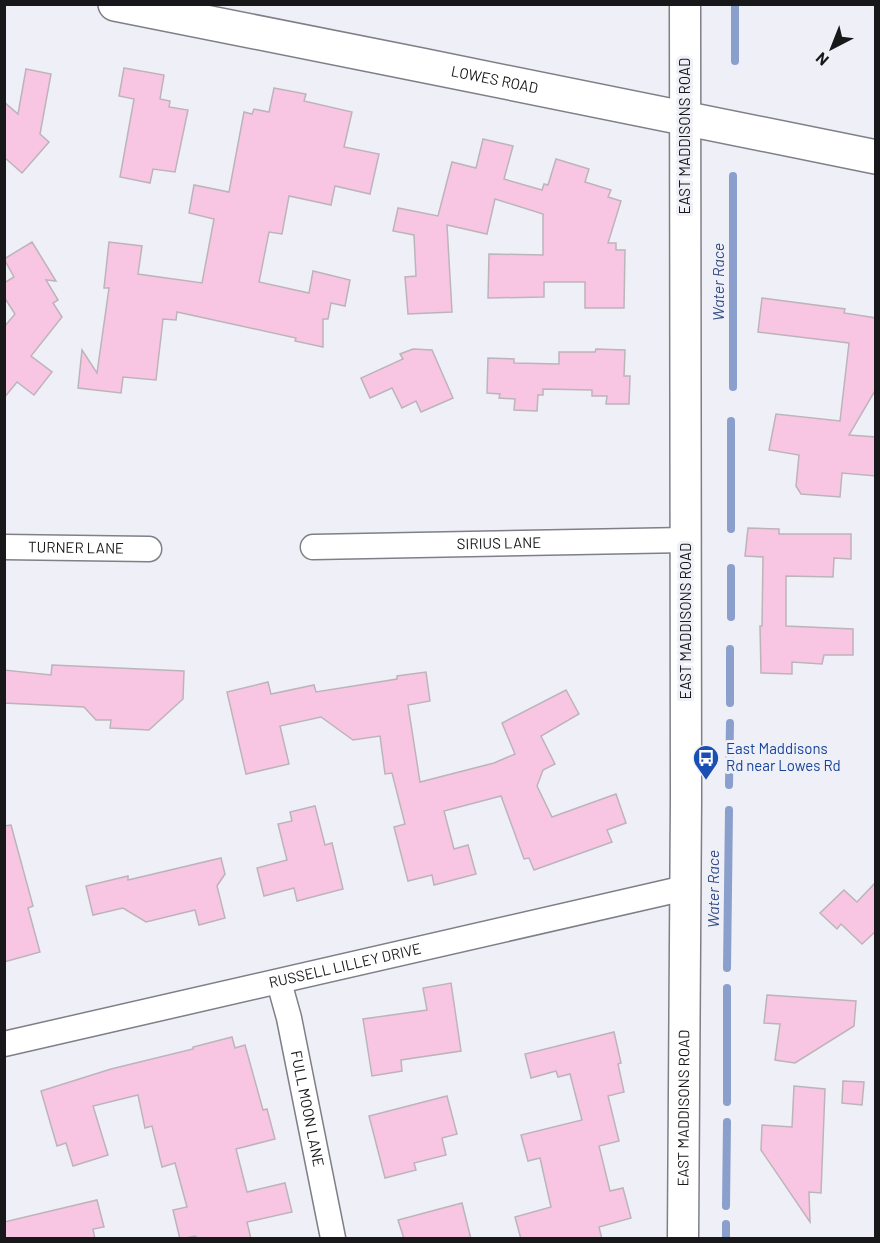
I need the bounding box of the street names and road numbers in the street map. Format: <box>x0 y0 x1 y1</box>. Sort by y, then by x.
street label: EAST MADDISONS ROAD <box>675 58 693 214</box>
street label: LOWES ROAD <box>450 61 540 96</box>
street label: SIRIUS LANE <box>457 533 541 552</box>
street label: TURNER LANE <box>28 537 124 557</box>
street label: EAST MADDISONS ROAD <box>676 543 694 699</box>
street label: RUSSELL LILLEY DRIVE <box>267 939 423 991</box>
street label: EAST MADDISONS ROAD <box>673 1029 692 1187</box>
street label: FULL MOON LANE <box>288 1049 329 1168</box>

